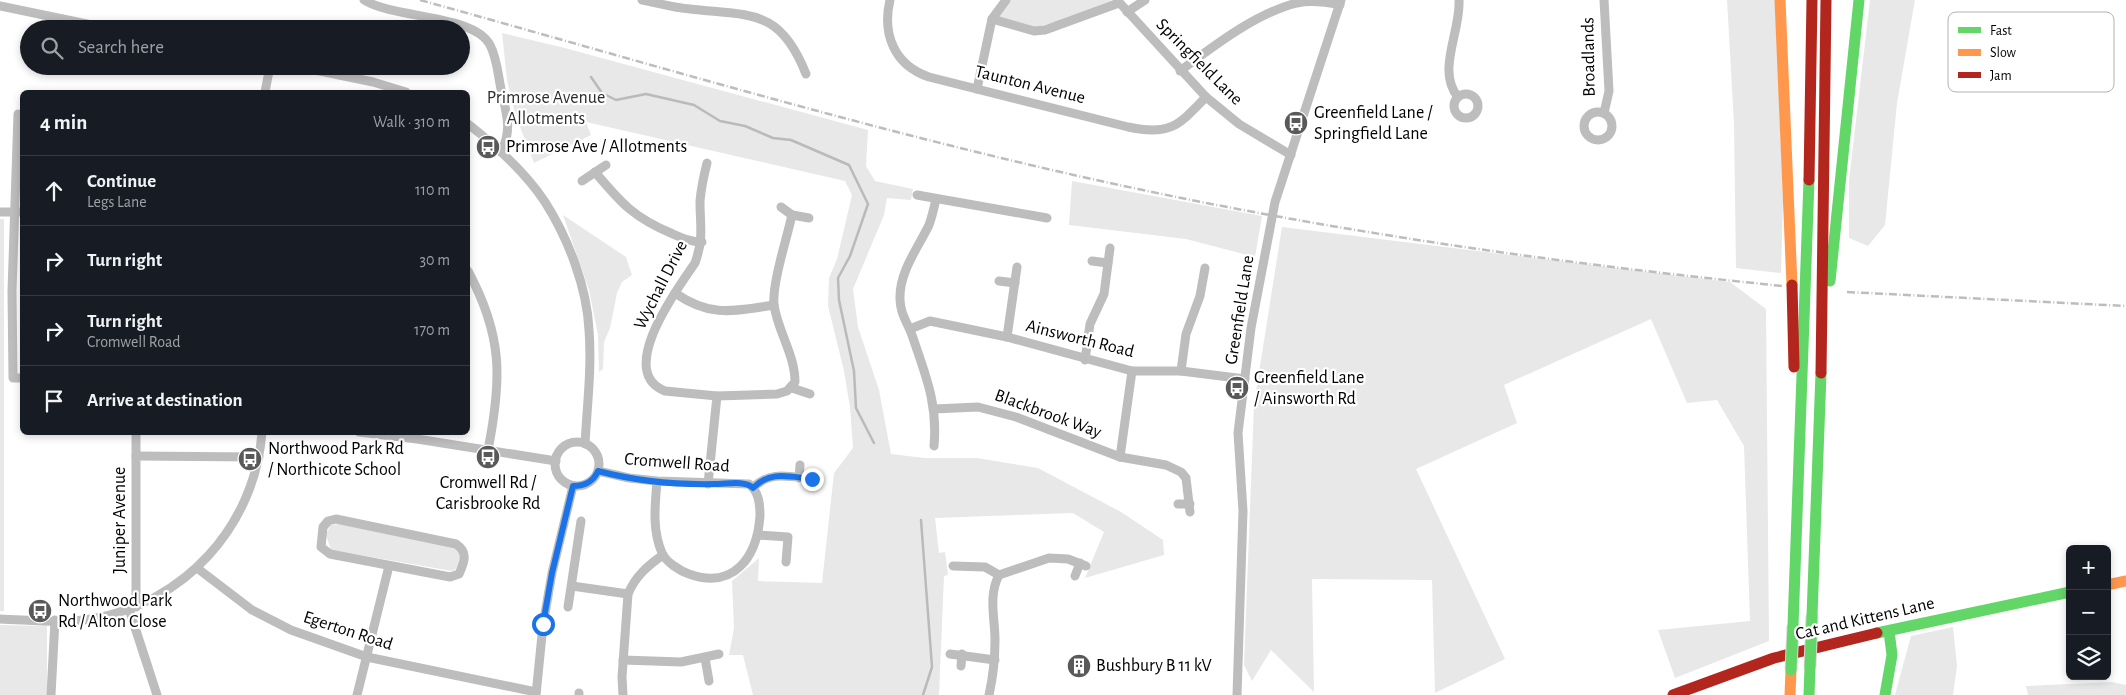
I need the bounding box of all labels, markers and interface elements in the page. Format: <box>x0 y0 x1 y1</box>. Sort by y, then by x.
legend <box>1948 12 2114 92</box>
street label: Springfield Lane <box>1152 15 1246 109</box>
street label: Broadlands <box>1579 17 1599 97</box>
search box <box>20 20 470 75</box>
text: Fast <box>1990 24 2012 38</box>
icon: search <box>38 34 66 62</box>
text: Search here <box>78 38 164 57</box>
text: Slow <box>1990 46 2017 60</box>
street label: Taunton Avenue <box>973 63 1087 107</box>
text: Jam <box>1990 69 2012 83</box>
park label: Primrose Avenue Allotments <box>487 89 605 128</box>
place label: Greenfield Lane / Springfield Lane <box>1314 104 1433 143</box>
bus stop icon: Greenfield Lane / Springfield Lane <box>1283 110 1309 136</box>
text: 4 min <box>40 112 87 133</box>
text: Walk · 310 m <box>373 114 450 130</box>
bus stop icon: Primrose Ave / Allotments <box>475 134 501 160</box>
place label: Primrose Ave / Allotments <box>506 138 687 156</box>
text: Continue <box>87 172 156 191</box>
icon: ahead <box>40 177 68 205</box>
text: 110 m <box>415 182 450 198</box>
text: Legs Lane <box>87 194 147 210</box>
street label: Wychall Drive <box>631 238 691 332</box>
icon: right <box>40 247 68 275</box>
text: Turn right <box>87 251 162 270</box>
text: 30 m <box>420 252 450 268</box>
street label: Greenfield Lane <box>1222 254 1258 366</box>
text: Turn right <box>87 312 162 331</box>
icon: right <box>40 317 68 345</box>
street label: Ainsworth Road <box>1024 317 1136 361</box>
text: 170 m <box>414 322 450 338</box>
text: Cromwell Road <box>87 334 181 350</box>
place label: Greenfield Lane / Ainsworth Rd <box>1254 369 1364 408</box>
bus stop icon: Greenfield Lane / Ainsworth Rd <box>1224 375 1250 401</box>
street label: Blackbrook Way <box>992 386 1104 442</box>
icon: arrive <box>40 387 68 415</box>
text: Arrive at destination <box>87 391 243 410</box>
place label: Northwood Park Rd / Northicote School <box>268 440 404 479</box>
bus stop icon: Cromwell Rd / Carisbrooke Rd <box>475 444 501 470</box>
bus stop icon: Northwood Park Rd / Northicote School <box>237 446 263 472</box>
street label: Cromwell Road <box>624 450 730 476</box>
street label: Juniper Avenue <box>111 467 129 573</box>
route end <box>801 468 824 491</box>
place label: Cromwell Rd / Carisbrooke Rd <box>436 474 540 513</box>
map controls <box>2066 545 2111 680</box>
button: + <box>2066 545 2111 590</box>
button: − <box>2066 590 2111 635</box>
place label: Northwood Park Rd / Alton Close <box>58 592 173 631</box>
street label: Cat and Kittens Lane <box>1794 594 1936 644</box>
bus stop icon: Northwood Park Rd / Alton Close <box>27 598 53 624</box>
street label: Egerton Road <box>301 608 395 654</box>
route start <box>532 613 555 636</box>
button: layers <box>2066 635 2111 680</box>
building icon: Bushbury B 11 kV <box>1066 653 1092 679</box>
place label: Bushbury B 11 kV <box>1096 657 1212 675</box>

